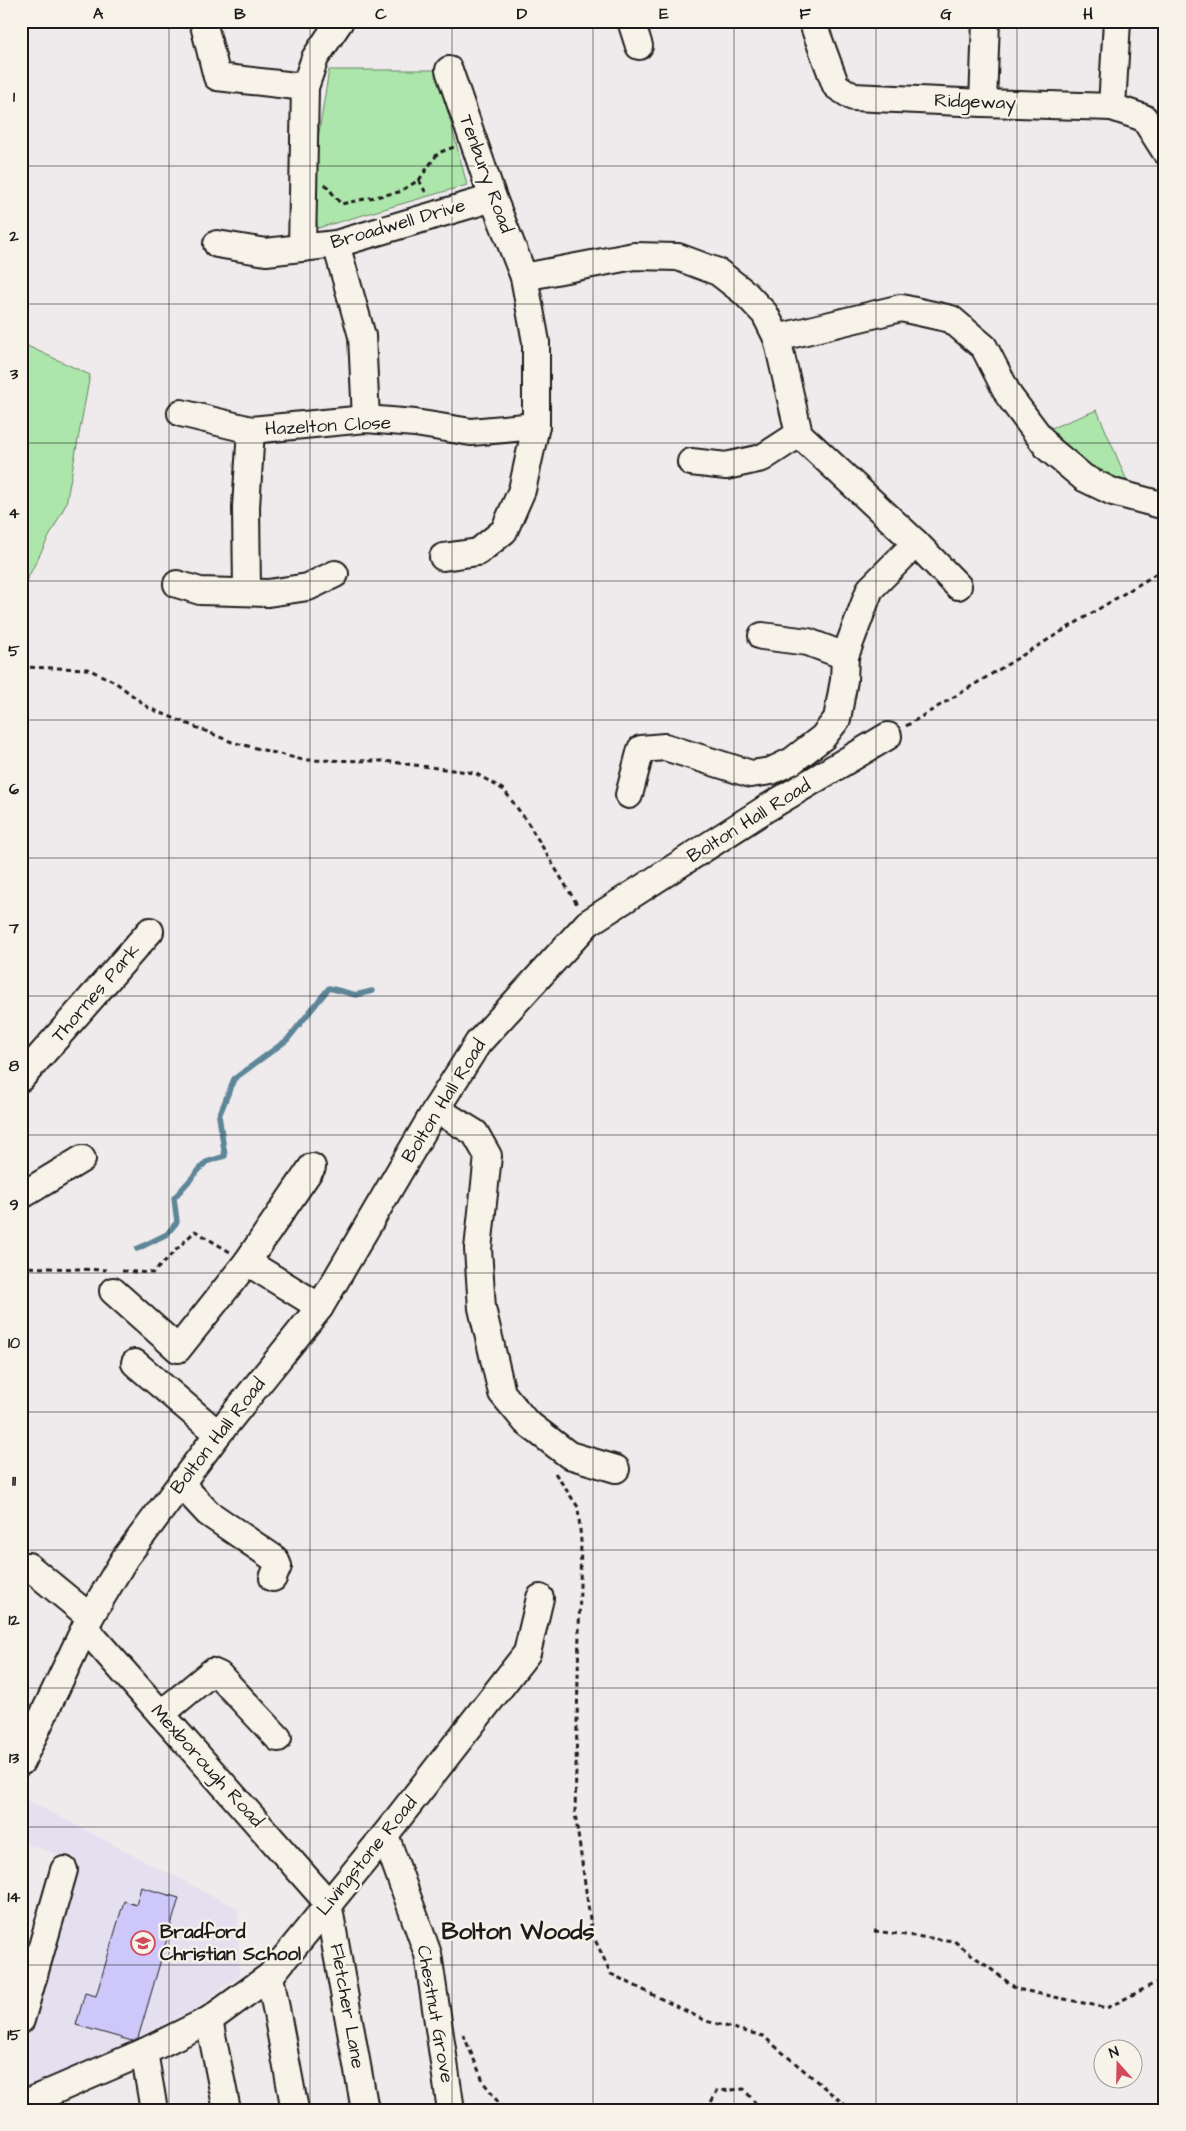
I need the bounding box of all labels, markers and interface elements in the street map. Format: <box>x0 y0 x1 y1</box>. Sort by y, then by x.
text: A <box>93 3 104 25</box>
text: B <box>234 3 246 25</box>
text: C <box>375 3 387 25</box>
text: D <box>517 3 528 25</box>
text: E <box>659 3 669 25</box>
text: F <box>799 3 811 25</box>
text: G <box>940 3 952 25</box>
text: H <box>1083 3 1093 25</box>
text: 1 <box>13 86 16 108</box>
street label: Ridgeway <box>934 87 1017 118</box>
street label: Tenbury Road <box>451 111 520 238</box>
street label: Broadwell Drive <box>327 192 469 256</box>
text: 2 <box>8 225 19 247</box>
text: 3 <box>9 363 19 385</box>
street label: Hazelton Close <box>264 409 392 443</box>
text: 4 <box>9 502 20 524</box>
text: 5 <box>8 640 20 662</box>
street label: Bolton Hall Road <box>682 772 816 870</box>
text: 6 <box>9 778 19 800</box>
text: 7 <box>8 917 19 939</box>
street label: Thornes Park <box>45 937 147 1048</box>
street label: Bolton Hall Road <box>395 1034 493 1168</box>
text: 8 <box>9 1055 20 1077</box>
text: 9 <box>9 1194 19 1216</box>
text: 10 <box>8 1332 20 1354</box>
street label: Bolton Hall Road <box>164 1372 272 1500</box>
text: 11 <box>12 1470 17 1492</box>
text: 12 <box>8 1609 20 1631</box>
street label: Mexborough Road <box>144 1698 270 1834</box>
text: 13 <box>9 1747 20 1769</box>
street label: Livingstone Road <box>310 1790 425 1922</box>
text: 14 <box>8 1886 21 1908</box>
district label: Bolton Woods <box>441 1915 595 1949</box>
place label: Bradford Christian School <box>160 1919 301 1968</box>
school or university icon: Bradford Christian School <box>130 1930 156 1956</box>
street label: Fletcher Lane <box>323 1941 371 2071</box>
street label: Chestnut Grove <box>410 1943 460 2085</box>
text: 15 <box>7 2024 21 2046</box>
north arrow <box>1094 2038 1144 2088</box>
text: N <box>1106 2042 1122 2064</box>

